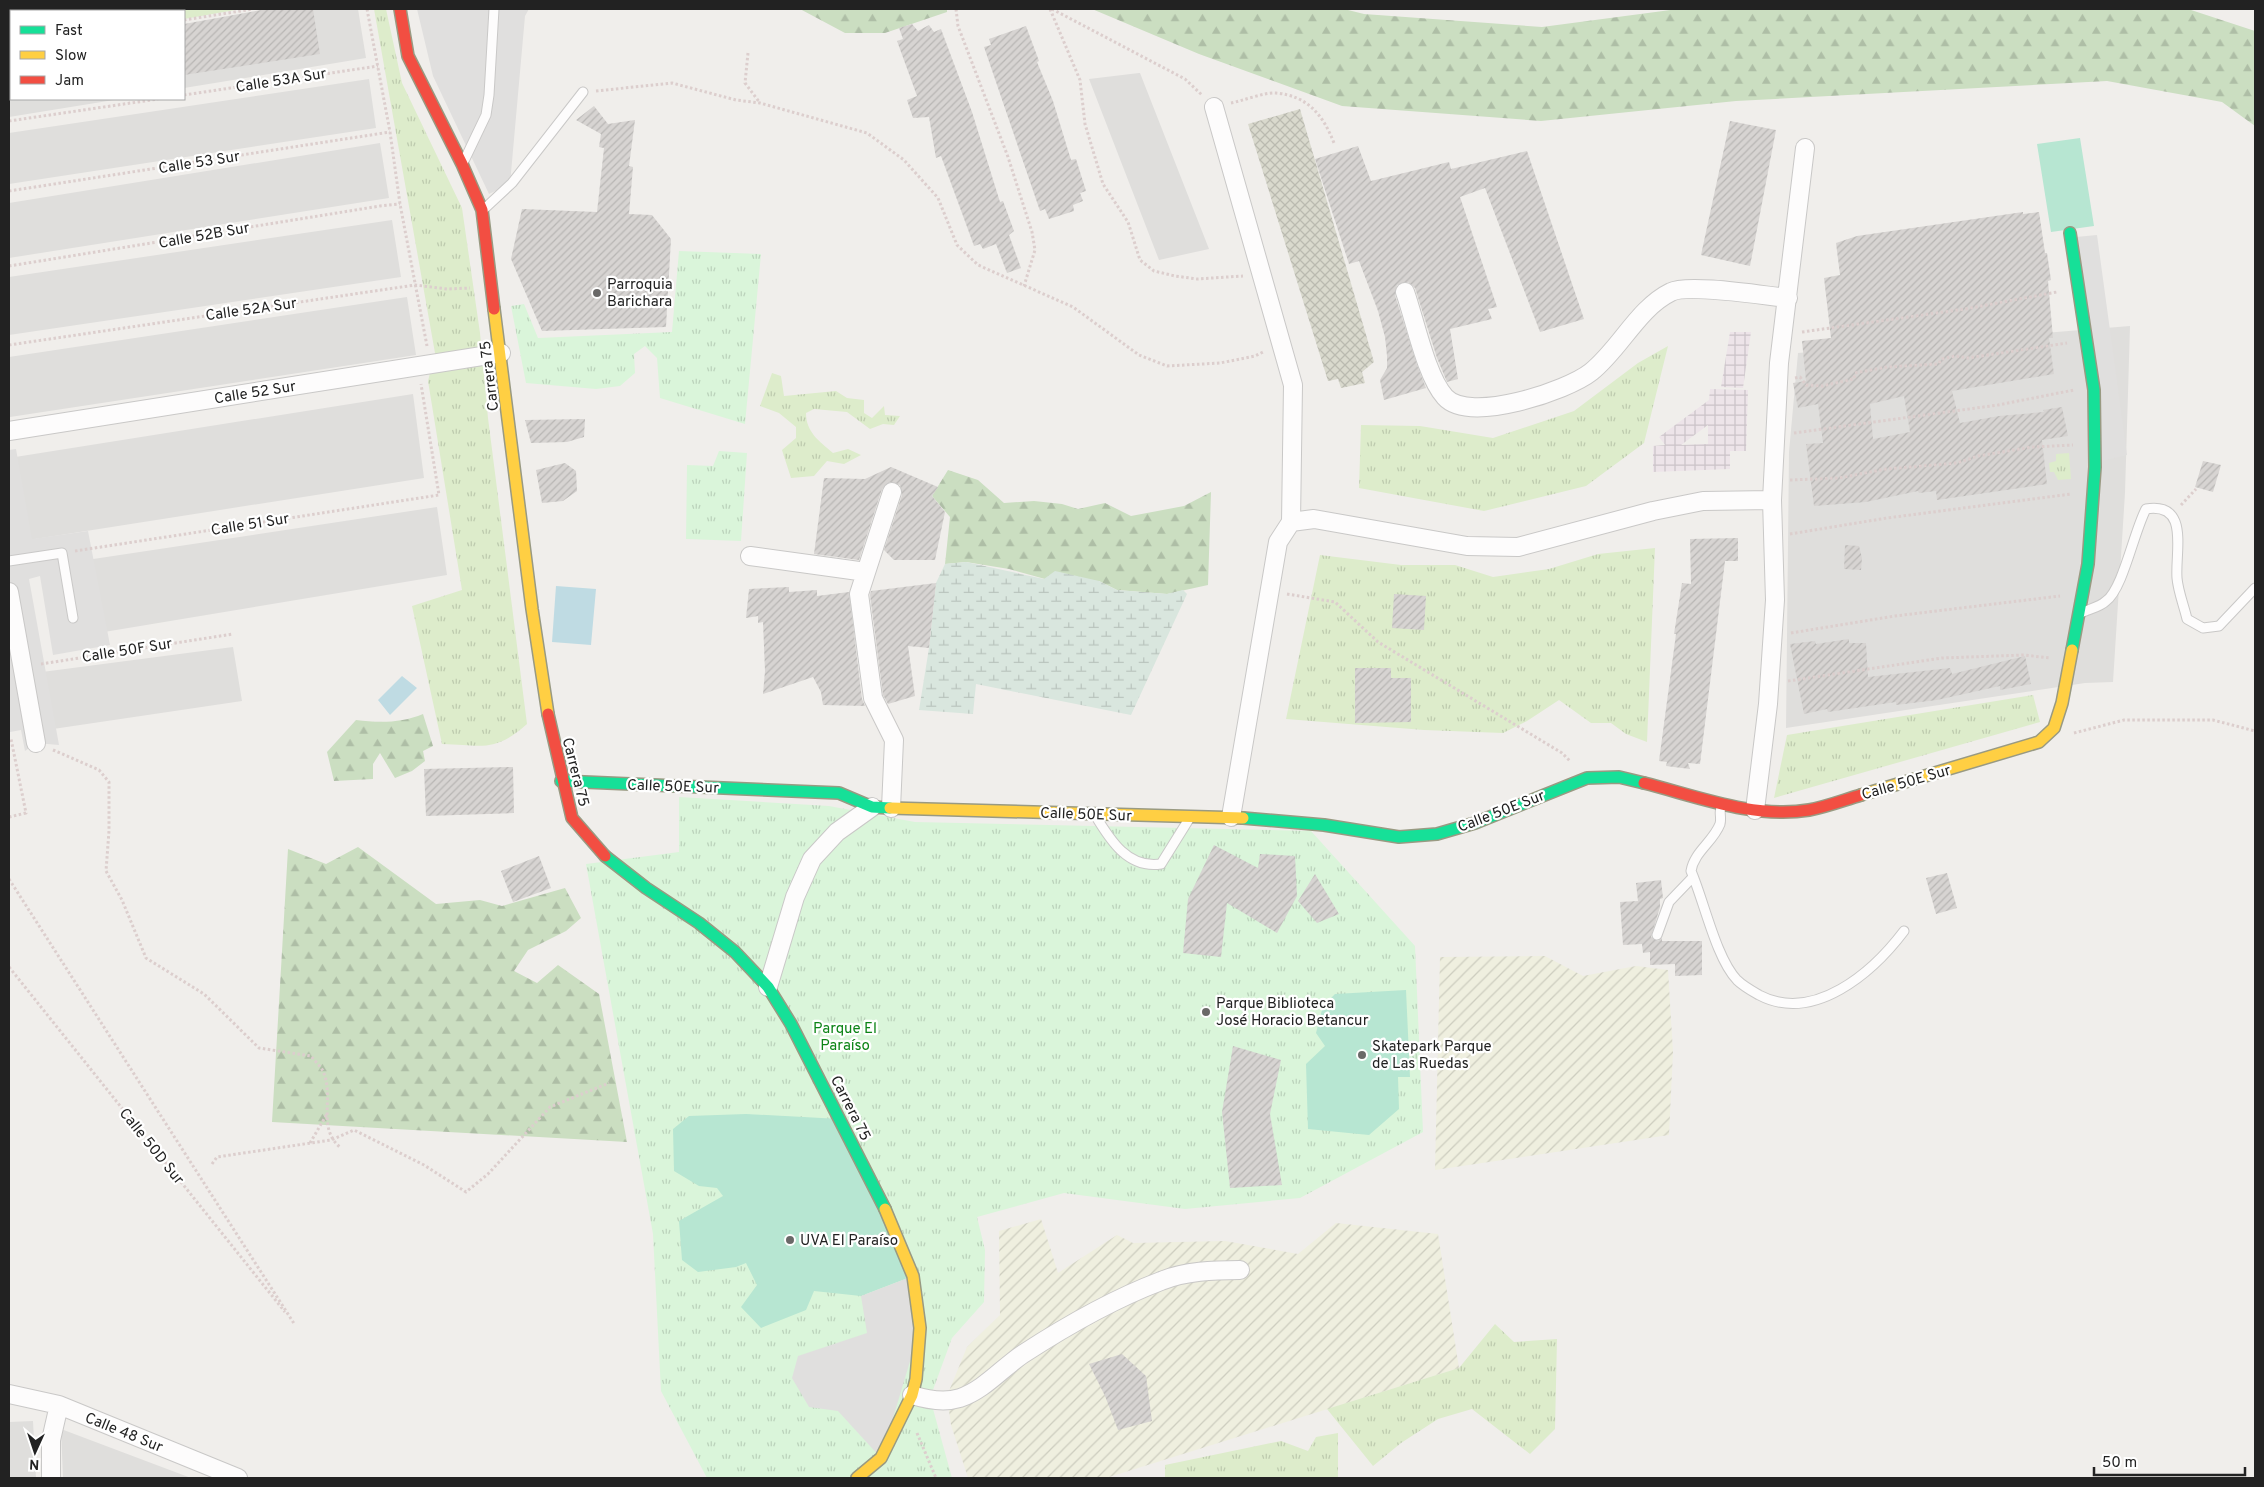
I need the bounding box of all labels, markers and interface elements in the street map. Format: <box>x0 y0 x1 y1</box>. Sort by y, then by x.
legend <box>10 10 185 100</box>
text: Fast <box>55 22 83 41</box>
text: Slow <box>55 47 87 66</box>
street label: Calle 53A Sur <box>234 65 328 98</box>
text: Jam <box>55 72 84 91</box>
street label: Calle 53 Sur <box>157 148 242 179</box>
street label: Calle 52B Sur <box>157 219 251 254</box>
place label: Parroquia Barichara <box>607 276 673 312</box>
marker: Parroquia Barichara <box>591 287 603 299</box>
street label: Calle 52A Sur <box>204 295 298 326</box>
street label: Carrera 75 <box>477 340 504 412</box>
street label: Calle 52 Sur <box>213 378 298 409</box>
street label: Calle 51 Sur <box>210 510 291 541</box>
street label: Calle 50F Sur <box>81 635 174 668</box>
street label: Carrera 75 <box>557 736 592 809</box>
street label: Calle 50E Sur <box>1860 762 1953 805</box>
street label: Calle 50E Sur <box>627 776 719 799</box>
street label: Calle 50E Sur <box>1455 787 1548 838</box>
street label: Calle 50E Sur <box>1040 804 1132 827</box>
place label: Parque Biblioteca José Horacio Betancur <box>1216 995 1369 1031</box>
marker: Parque Biblioteca José Horacio Betancur <box>1200 1006 1212 1018</box>
park label: Parque El Paraíso <box>813 1020 877 1056</box>
place label: Skatepark Parque de Las Ruedas <box>1372 1038 1492 1074</box>
marker: Skatepark Parque de Las Ruedas <box>1356 1049 1368 1061</box>
street label: Carrera 75 <box>825 1073 874 1145</box>
street label: Calle 50D Sur <box>114 1105 188 1189</box>
place label: UVA El Paraíso <box>800 1232 898 1251</box>
marker: UVA El Paraíso <box>784 1234 796 1246</box>
street label: Calle 48 Sur <box>82 1409 165 1458</box>
north arrow <box>10 1427 60 1477</box>
scale bar <box>2094 1444 2245 1476</box>
text: 50 m <box>2102 1454 2137 1473</box>
text: N <box>29 1455 40 1472</box>

